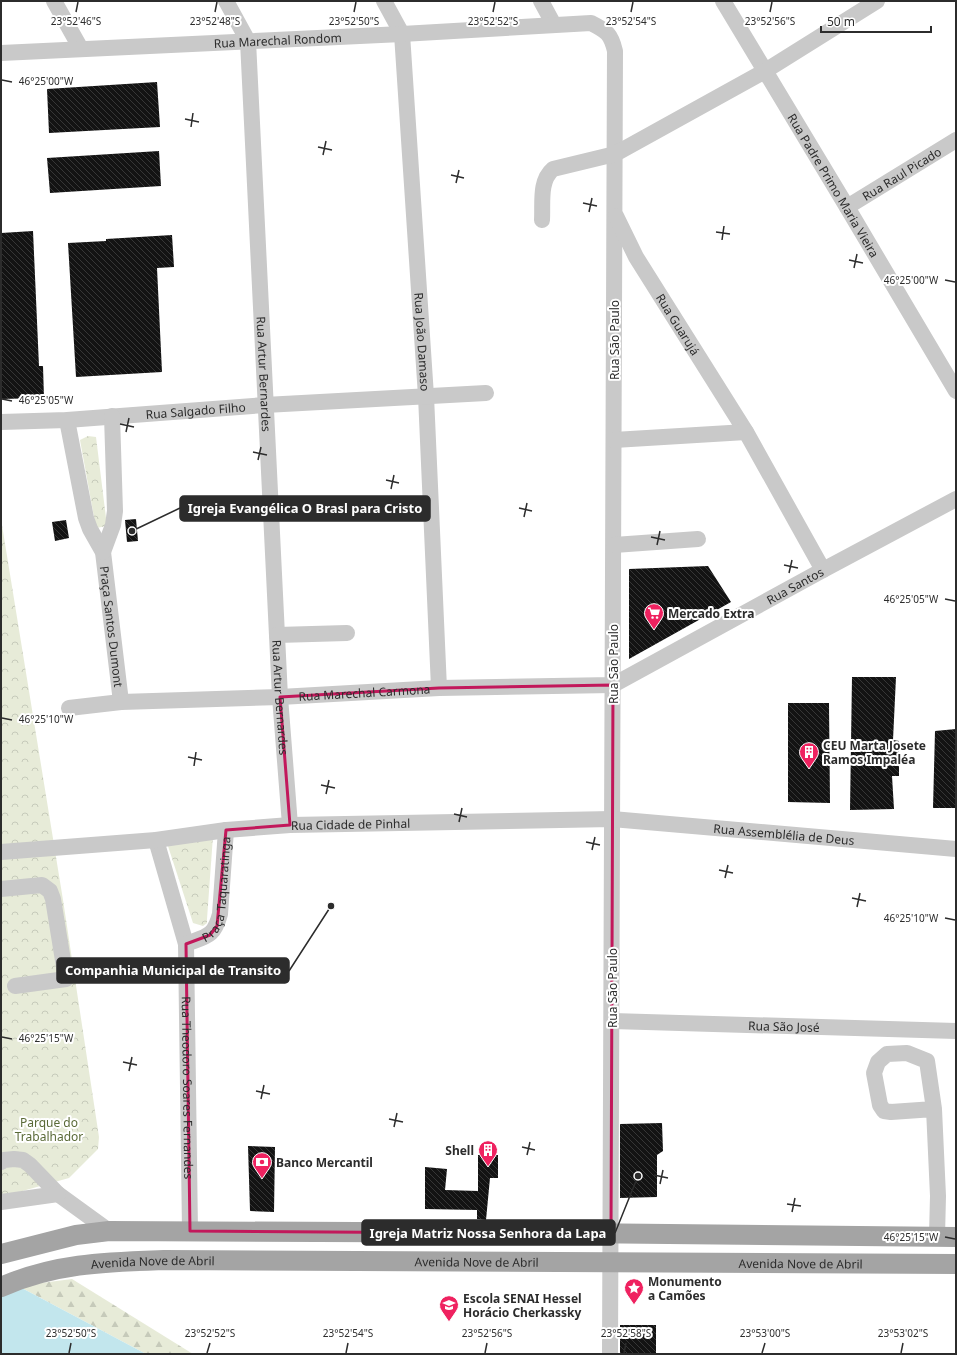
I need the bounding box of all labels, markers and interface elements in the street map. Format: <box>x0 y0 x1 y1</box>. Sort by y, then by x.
scale bar <box>821 8 931 34</box>
text: 50 m <box>827 13 855 30</box>
text: 23°52'46"S <box>51 14 102 28</box>
text: 23°52'48"S <box>190 14 241 28</box>
text: 23°52'50"S <box>329 14 380 28</box>
text: 23°52'52"S <box>468 14 519 28</box>
text: 23°52'54"S <box>606 14 657 28</box>
text: 23°52'56"S <box>745 14 796 28</box>
street label: Rua Marechal Rondom <box>213 28 342 51</box>
text: 46°25'00"W <box>19 74 74 88</box>
street label: Rua Padre Primo Maria Vieira <box>784 110 883 260</box>
street label: Rua Raul Picado <box>859 143 944 204</box>
text: 46°25'00"W <box>884 273 939 287</box>
street label: Rua Guarujá <box>652 290 704 358</box>
street label: Rua João Damaso <box>411 292 434 392</box>
street label: Rua São Paulo <box>606 300 623 380</box>
street label: Rua Artur Bernardes <box>253 316 276 432</box>
text: 46°25'05"W <box>19 393 74 407</box>
street label: Rua Salgado Filho <box>145 398 246 423</box>
callout: Igreja Evangélica O Brasl para Cristo <box>180 496 430 521</box>
text: Igreja Evangélica O Brasl para Cristo <box>188 499 422 517</box>
street label: Rua Santos <box>763 563 827 608</box>
street label: Praça Santos Dumont <box>96 565 128 689</box>
text: 46°25'05"W <box>884 592 939 606</box>
supermarket icon: Mercado Extra <box>643 602 665 630</box>
place label: Mercado Extra <box>668 605 754 622</box>
street label: Rua São Paulo <box>605 624 622 704</box>
street label: Rua Artur Bernardes <box>269 639 293 756</box>
street label: Rua Marechal Carmona <box>298 680 431 704</box>
text: 46°25'10"W <box>19 712 74 726</box>
place label: CEU Marta Josete Ramos Impaléa <box>823 737 926 768</box>
building icon: CEU Marta Josete Ramos Impaléa <box>798 741 820 769</box>
street label: Rua Cidade de Pinhal <box>291 814 410 833</box>
street label: Rua Assemblélia de Deus <box>713 819 855 849</box>
street label: Praça Taquaratinga <box>199 836 234 946</box>
text: 46°25'10"W <box>884 911 939 925</box>
street label: Rua São Paulo <box>604 948 621 1028</box>
callout: Companhia Municipal de Transito <box>57 958 289 983</box>
text: Companhia Municipal de Transito <box>65 961 281 979</box>
street label: Rua Theodoro Soares Fernandes <box>178 996 198 1180</box>
street label: Rua São José <box>748 1016 820 1036</box>
text: 46°25'15"W <box>19 1031 74 1045</box>
park label: Parque do Trabalhador <box>15 1114 83 1145</box>
building icon: Shell <box>477 1139 499 1167</box>
place label: Shell <box>445 1142 474 1159</box>
bank icon: Banco Mercantil <box>251 1151 273 1179</box>
place label: Banco Mercantil <box>276 1154 373 1171</box>
callout: Igreja Matriz Nossa Senhora da Lapa <box>362 1220 615 1245</box>
text: Igreja Matriz Nossa Senhora da Lapa <box>370 1224 606 1242</box>
text: 46°25'15"W <box>884 1230 939 1244</box>
street label: Avenida Nove de Abril <box>90 1251 215 1273</box>
street label: Avenida Nove de Abril <box>415 1253 539 1270</box>
street label: Avenida Nove de Abril <box>739 1254 863 1272</box>
place label: Monumento a Camões <box>648 1273 722 1304</box>
place icon: Monumento a Camões <box>623 1277 645 1305</box>
place label: Escola SENAI Hessel Horácio Cherkassky <box>463 1290 582 1321</box>
school or university icon: Escola SENAI Hessel Horácio Cherkassky <box>438 1294 460 1322</box>
text: 23°52'50"S <box>46 1326 97 1340</box>
text: 23°52'52"S <box>185 1326 236 1340</box>
text: 23°52'54"S <box>323 1326 374 1340</box>
text: 23°52'56"S <box>462 1326 513 1340</box>
text: 23°52'58"S <box>601 1326 652 1340</box>
text: 23°53'00"S <box>740 1326 791 1340</box>
text: 23°53'02"S <box>878 1326 929 1340</box>

